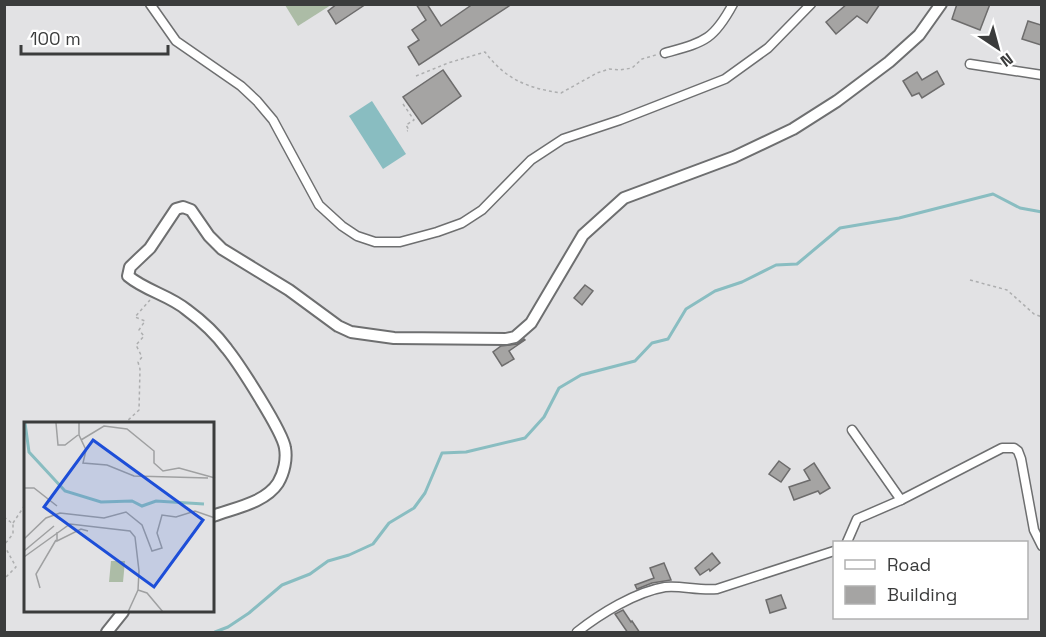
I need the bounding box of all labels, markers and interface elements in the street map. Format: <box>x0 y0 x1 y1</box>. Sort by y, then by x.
scale bar <box>21 18 168 56</box>
north arrow <box>968 18 1028 78</box>
text: 100 m <box>30 27 81 50</box>
text: N <box>996 48 1017 71</box>
inset map <box>24 422 214 613</box>
legend <box>833 541 1028 619</box>
text: Road <box>887 553 931 576</box>
text: Building <box>887 583 957 606</box>

